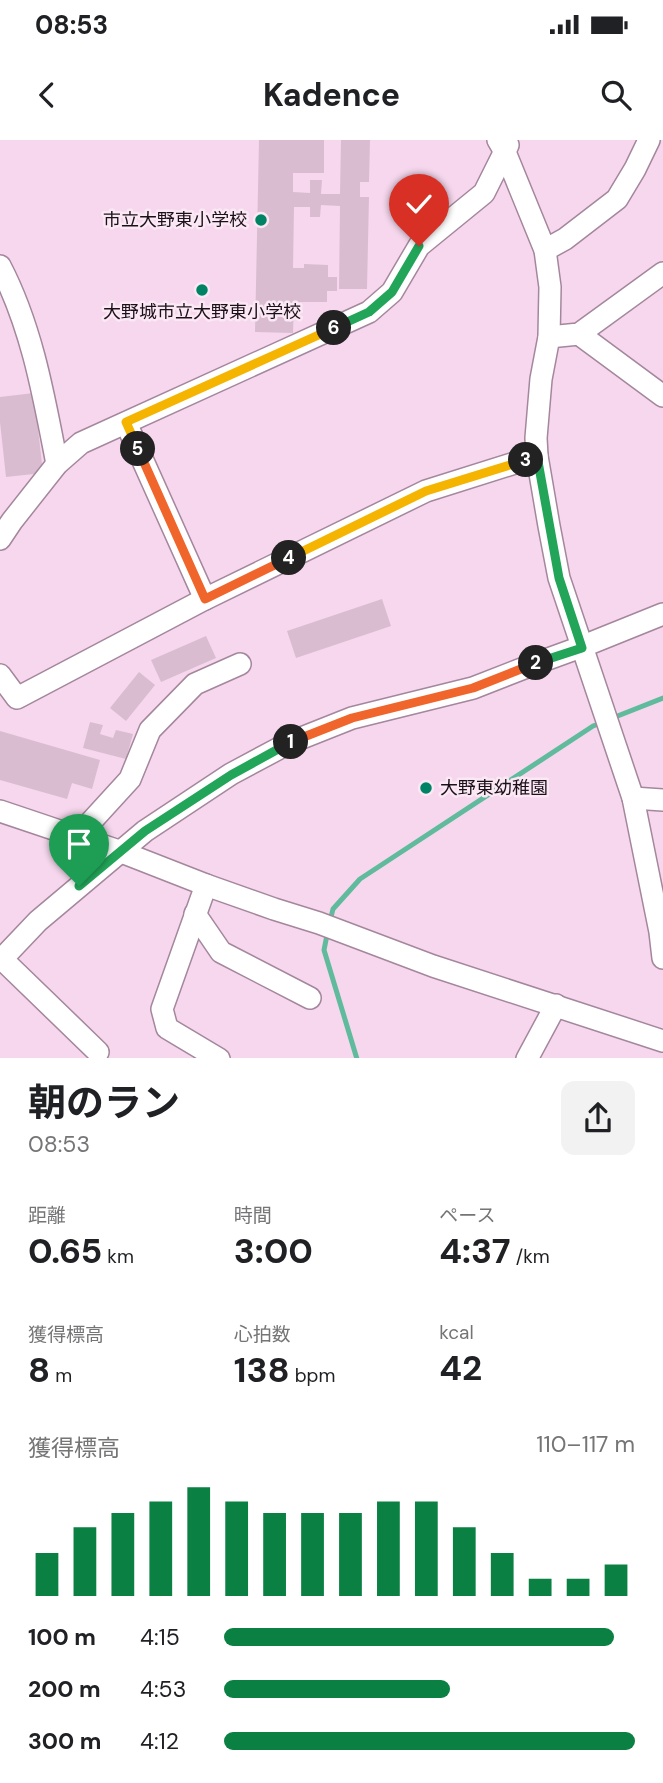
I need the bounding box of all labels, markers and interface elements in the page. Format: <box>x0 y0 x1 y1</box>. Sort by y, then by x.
text: 08:53 <box>35 8 108 42</box>
text: Kadence <box>263 74 400 116</box>
icon: back <box>28 76 66 114</box>
icon: search <box>597 76 635 114</box>
pin <box>389 174 449 246</box>
icon: check <box>400 185 438 223</box>
place label: 市立大野東小学校 <box>103 208 247 232</box>
marker: 市立大野東小学校 <box>253 212 269 228</box>
marker: 大野城市立大野東小学校 <box>194 282 210 298</box>
place label: 大野城市立大野東小学校 <box>103 300 301 324</box>
pin: 6 <box>316 310 352 346</box>
text: 6 <box>327 315 340 340</box>
pin: 5 <box>120 432 156 466</box>
text: 5 <box>132 436 143 461</box>
pin: 3 <box>508 442 544 478</box>
text: 3 <box>520 447 531 472</box>
pin: 4 <box>272 540 306 576</box>
text: 4 <box>282 545 295 570</box>
pin: 2 <box>518 645 554 680</box>
text: 2 <box>530 650 541 675</box>
pin: 1 <box>274 724 308 760</box>
text: 1 <box>287 729 294 754</box>
place label: 大野東幼稚園 <box>440 776 548 800</box>
marker: 大野東幼稚園 <box>418 780 434 796</box>
pin <box>49 814 109 886</box>
icon: arrive <box>60 825 98 863</box>
text: 朝のラン <box>28 1078 180 1128</box>
button: share <box>561 1081 635 1155</box>
text: 08:53 <box>28 1129 90 1159</box>
text: 距離 <box>28 1203 66 1228</box>
text: 時間 <box>234 1203 272 1228</box>
text: ペース <box>439 1203 495 1228</box>
text: 0.65 <box>28 1228 102 1274</box>
text: 3:00 <box>234 1228 313 1274</box>
text: 4:37 <box>439 1228 511 1274</box>
text: km <box>102 1244 134 1269</box>
text: /km <box>511 1244 550 1269</box>
text: kcal <box>439 1320 474 1345</box>
text: 獲得標高 <box>28 1322 104 1347</box>
text: 心拍数 <box>234 1322 291 1347</box>
text: 42 <box>439 1345 482 1391</box>
text: 8 <box>28 1347 50 1393</box>
text: 138 <box>234 1347 290 1393</box>
text: m <box>50 1363 72 1388</box>
text: bpm <box>290 1363 335 1388</box>
text: 110–117 m <box>536 1429 635 1459</box>
text: 獲得標高 <box>28 1433 120 1463</box>
text: 100 m <box>28 1622 96 1652</box>
text: 4:15 <box>140 1622 180 1652</box>
text: 200 m <box>28 1674 101 1704</box>
text: 4:53 <box>140 1674 186 1704</box>
text: 300 m <box>28 1726 101 1756</box>
text: 4:12 <box>140 1726 179 1756</box>

